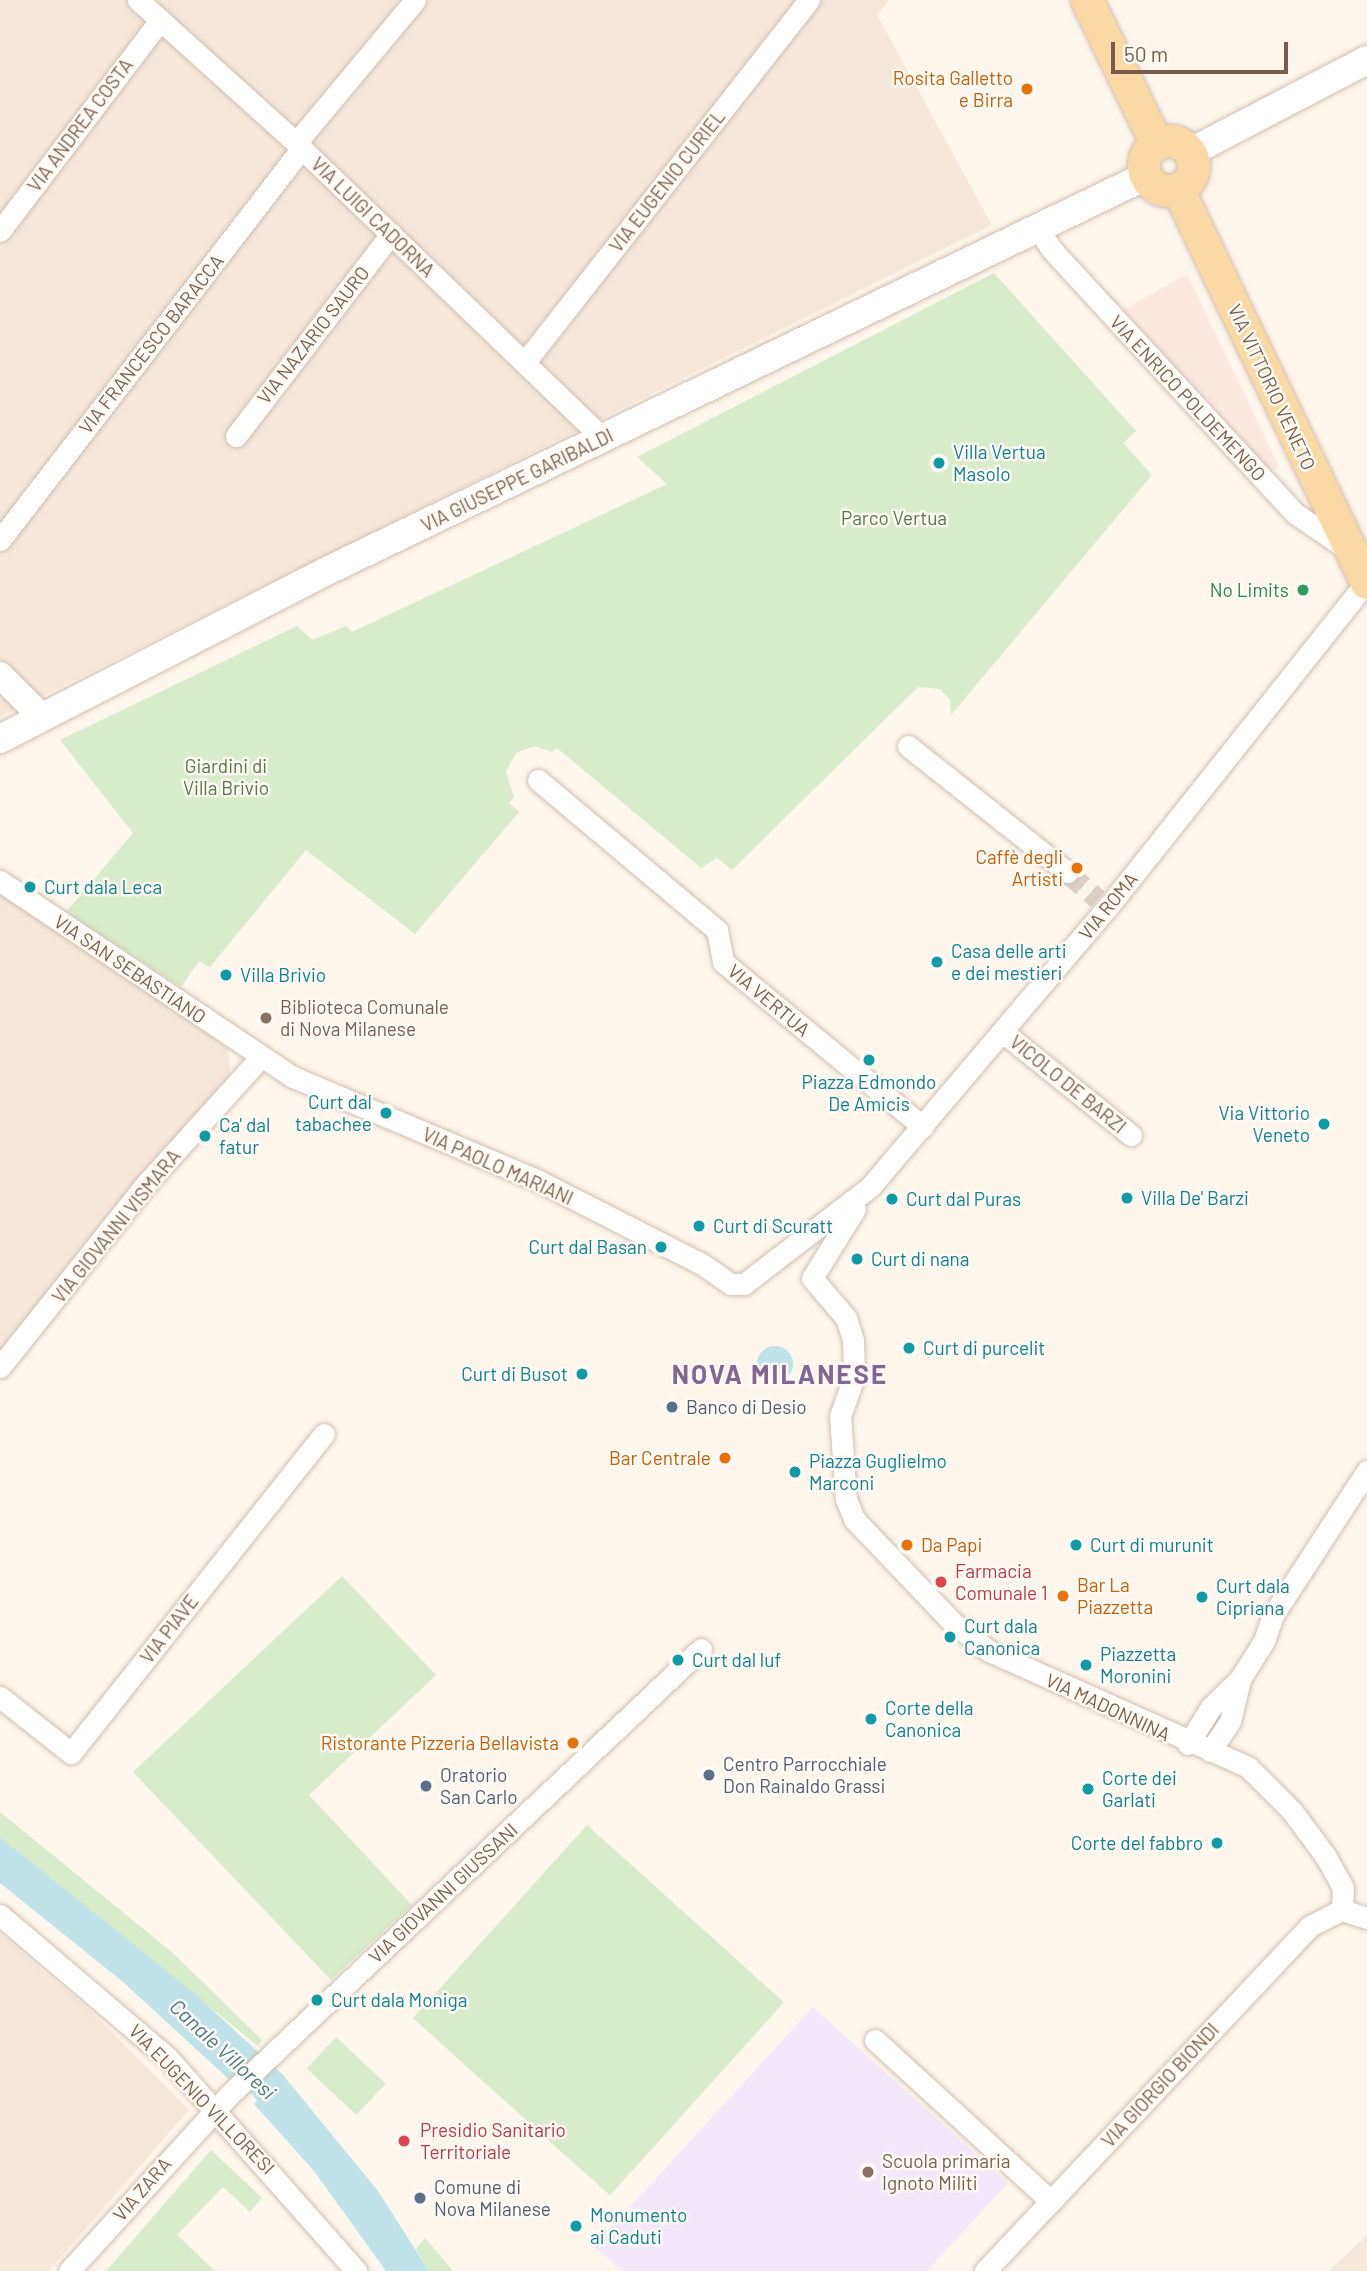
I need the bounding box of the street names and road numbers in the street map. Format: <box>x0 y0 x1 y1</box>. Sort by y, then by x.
street label: VIA ANDREA COSTA <box>22 54 138 196</box>
street label: VIA EUGENIO CURIEL <box>604 105 730 257</box>
street label: VIA LUIGI CADORNA <box>307 152 439 282</box>
street label: VIA FRANCESCO BARACCA <box>74 250 228 438</box>
street label: VIA NAZARIO SAURO <box>252 262 374 408</box>
street label: VIA VITTORIO VENETO <box>1224 300 1320 474</box>
street label: VIA ENRICO POLDEMENGO <box>1105 311 1271 485</box>
street label: VIA GIUSEPPE GARIBALDI <box>417 424 617 536</box>
street label: VIA ROMA <box>1074 868 1142 944</box>
street label: VIA SAN SEBASTIANO <box>50 910 210 1028</box>
street label: VIA VERTUA <box>723 959 815 1041</box>
street label: VICOLO DE BARZI <box>1005 1030 1131 1138</box>
street label: VIA PAOLO MARIANI <box>419 1122 577 1210</box>
street label: VIA GIOVANNI VISMARA <box>47 1145 185 1307</box>
street label: VIA PIAVE <box>135 1590 203 1668</box>
street label: VIA MADONNINA <box>1042 1668 1174 1746</box>
street label: VIA GIOVANNI GIUSSANI <box>364 1818 522 1968</box>
street label: VIA GIORGIO BIONDI <box>1097 2018 1223 2152</box>
street label: VIA EUGENIO VILLORESI <box>124 2019 280 2179</box>
street label: VIA ZARA <box>108 2152 176 2226</box>

